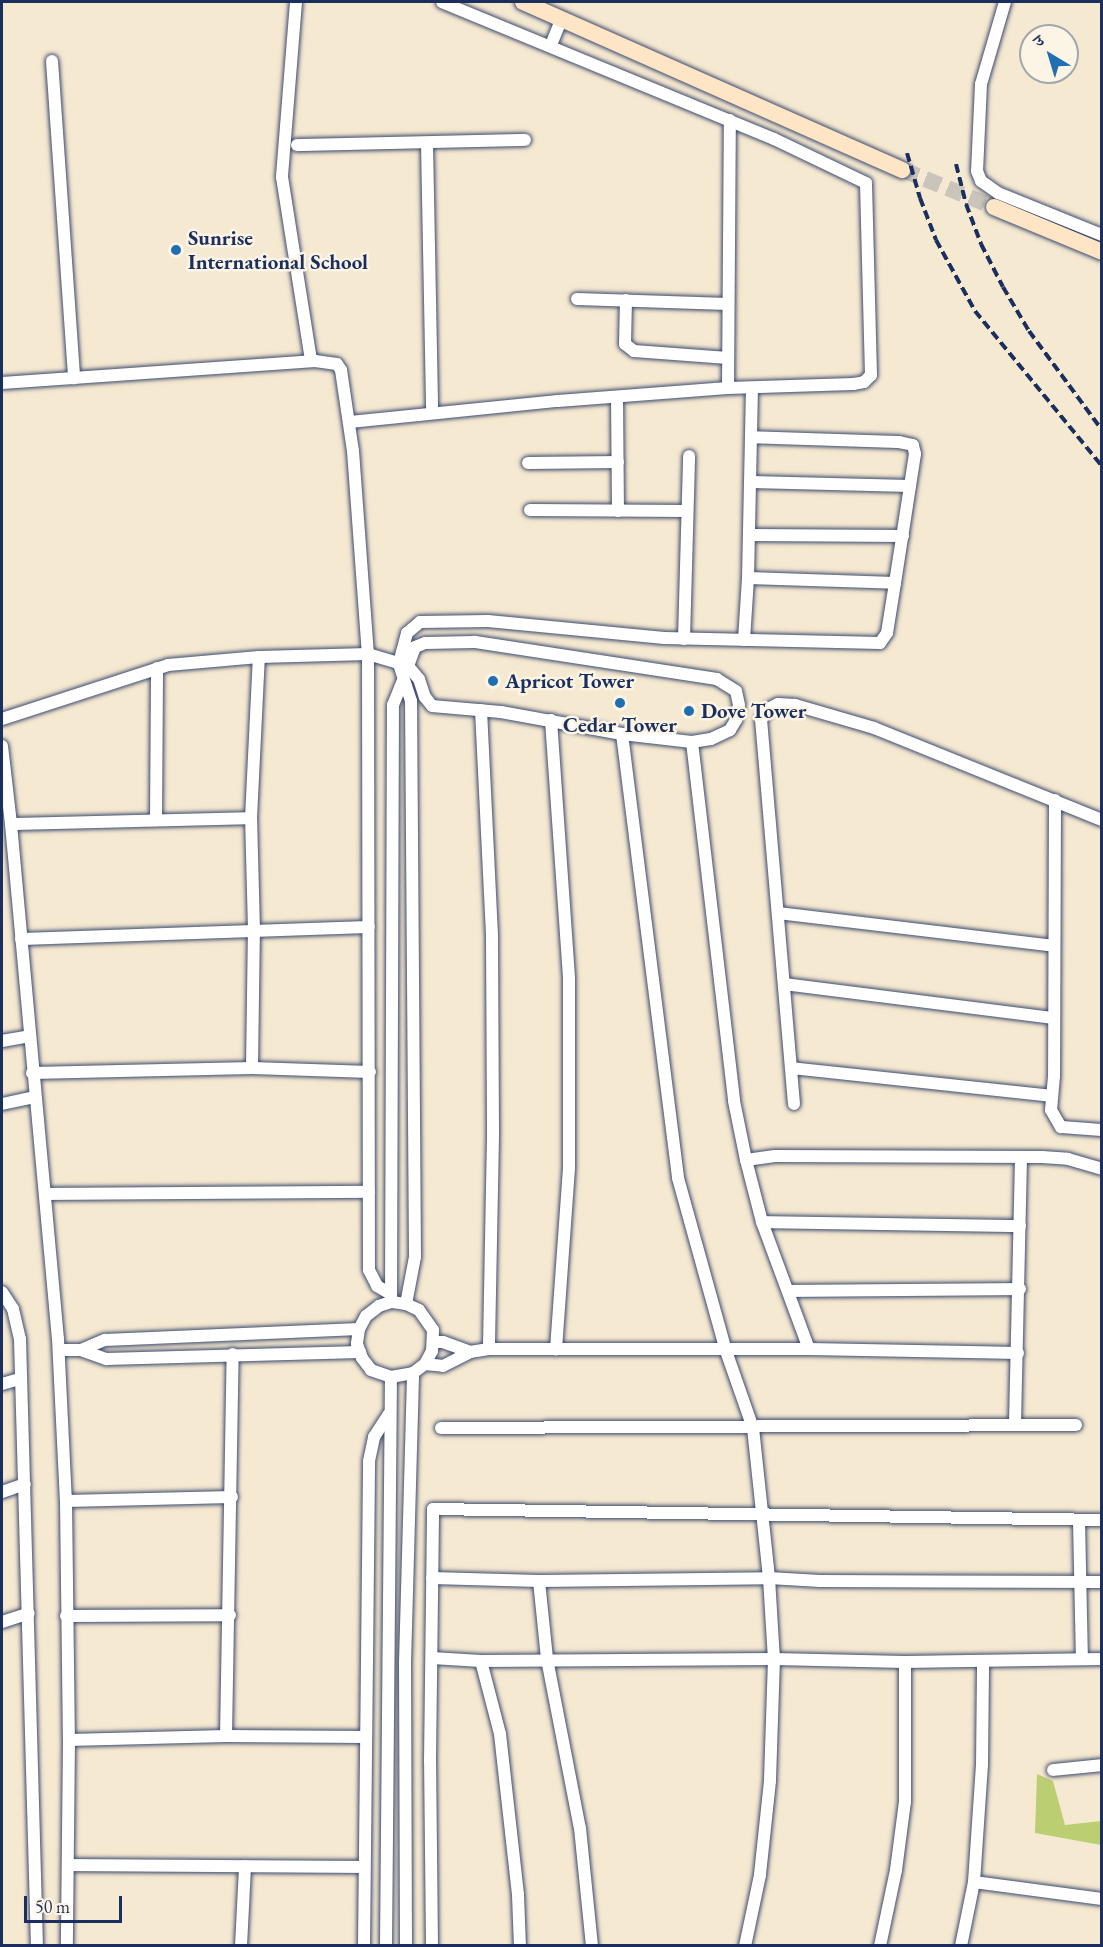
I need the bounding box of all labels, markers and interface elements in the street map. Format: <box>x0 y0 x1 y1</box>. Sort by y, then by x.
north arrow <box>1019 24 1079 84</box>
text: उ <box>1029 30 1049 52</box>
place label: Sunrise International School <box>188 225 368 275</box>
marker: Sunrise International School <box>169 243 183 257</box>
place label: Apricot Tower <box>505 668 634 694</box>
marker: Apricot Tower <box>486 674 500 688</box>
marker: Cedar Tower <box>613 696 627 710</box>
place label: Dove Tower <box>701 698 807 724</box>
marker: Dove Tower <box>682 704 696 718</box>
place label: Cedar Tower <box>563 712 677 738</box>
scale bar <box>27 1884 124 1922</box>
text: 50 m <box>35 1895 70 1918</box>

